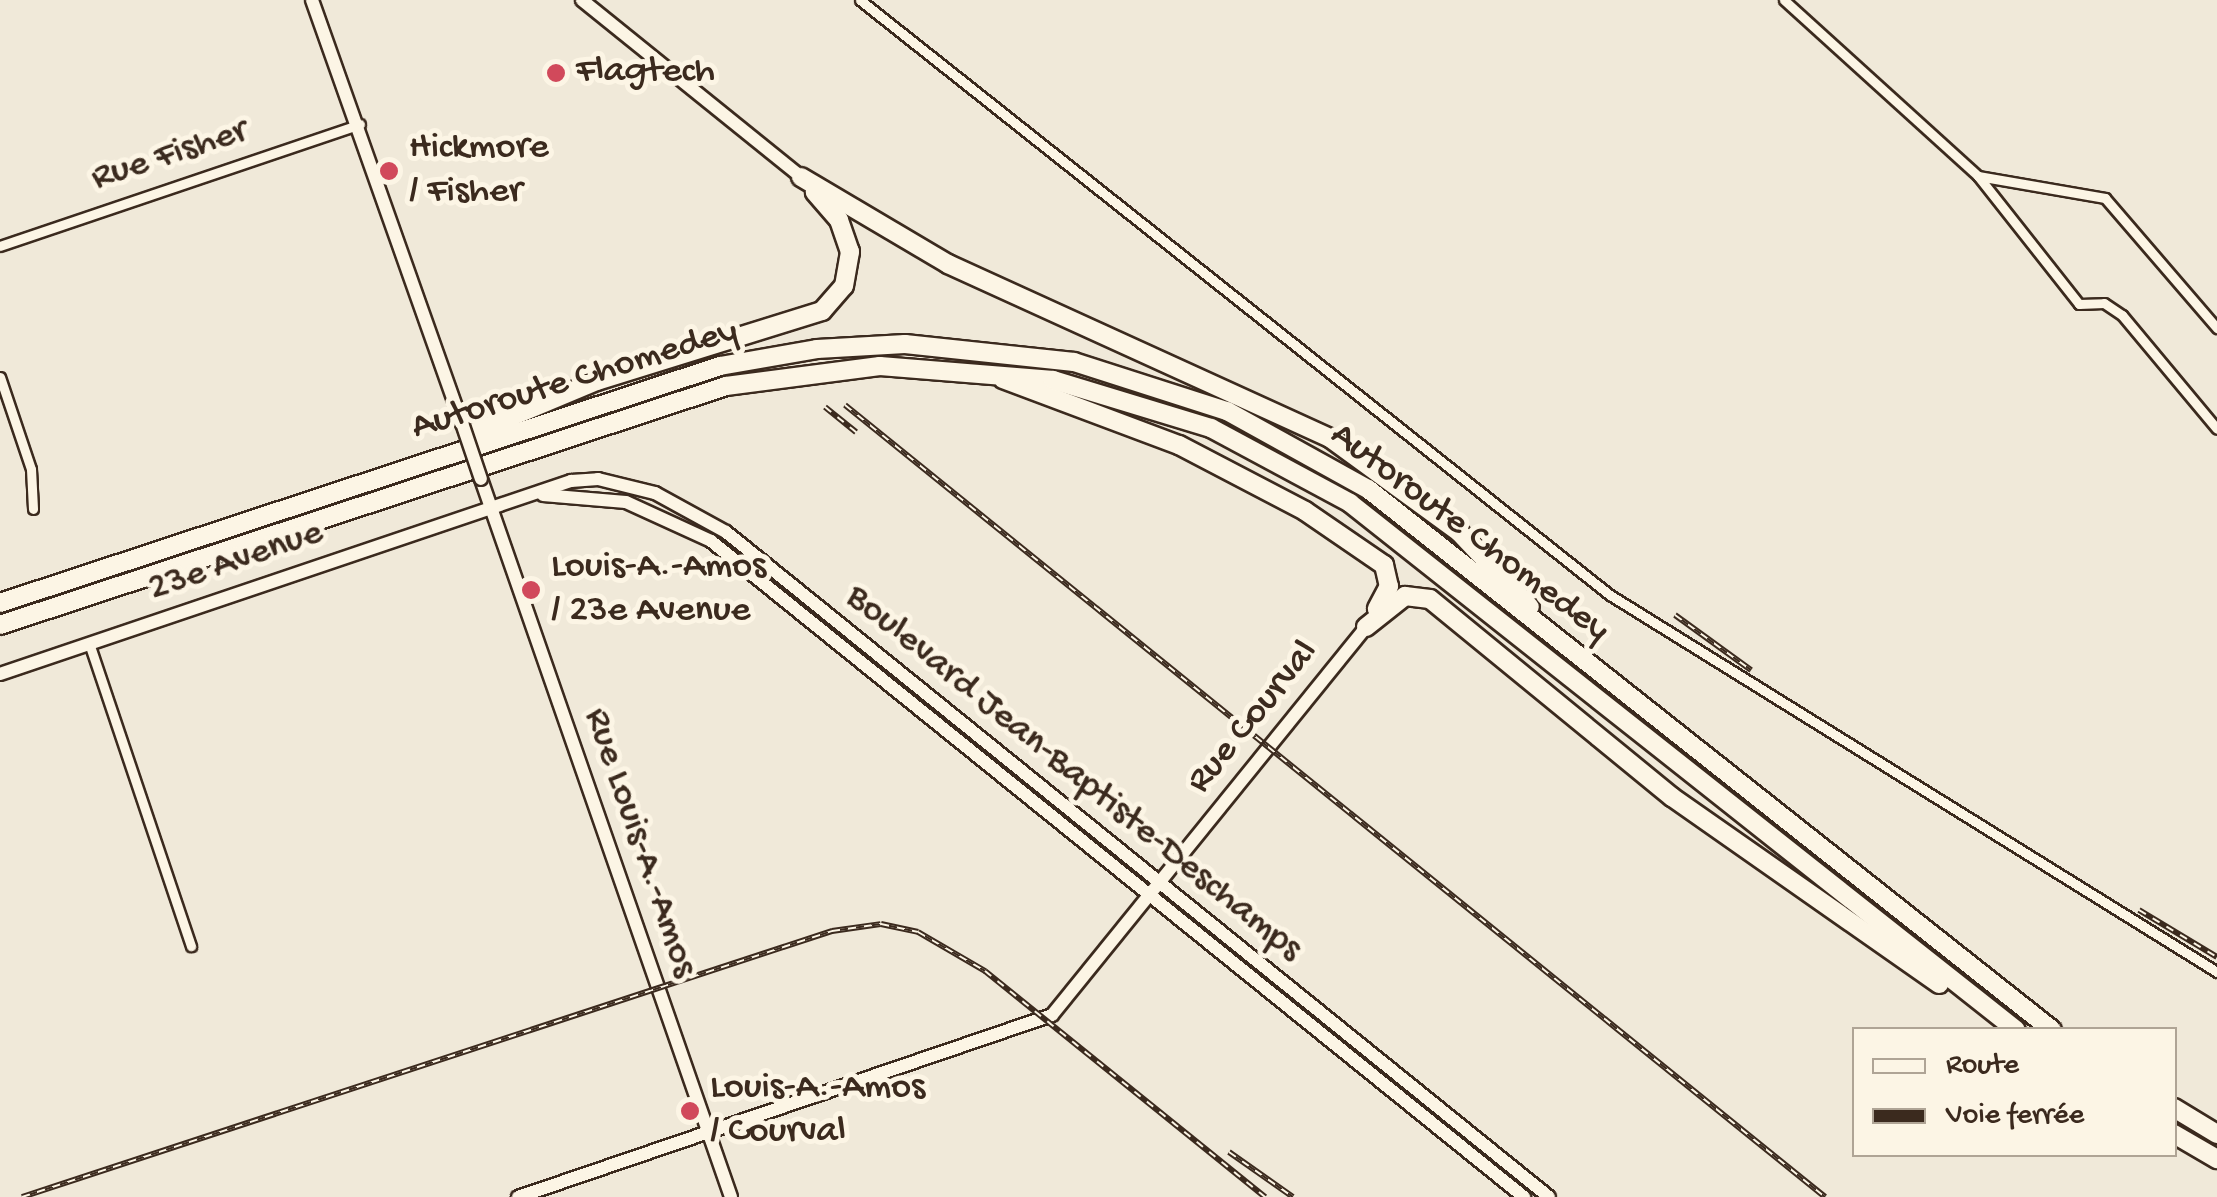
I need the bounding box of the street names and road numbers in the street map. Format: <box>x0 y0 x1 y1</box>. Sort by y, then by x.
street label: Rue Fisher <box>86 109 254 203</box>
street label: Autoroute Chomedey <box>406 310 744 452</box>
street label: Autoroute Chomedey <box>1320 414 1618 654</box>
street label: 23e Avenue <box>143 511 329 613</box>
street label: Boulevard Jean-Baptiste-Deschamps <box>835 575 1311 973</box>
street label: Rue Courval <box>1178 632 1330 804</box>
street label: Rue Louis-A.-Amos <box>572 703 706 983</box>

